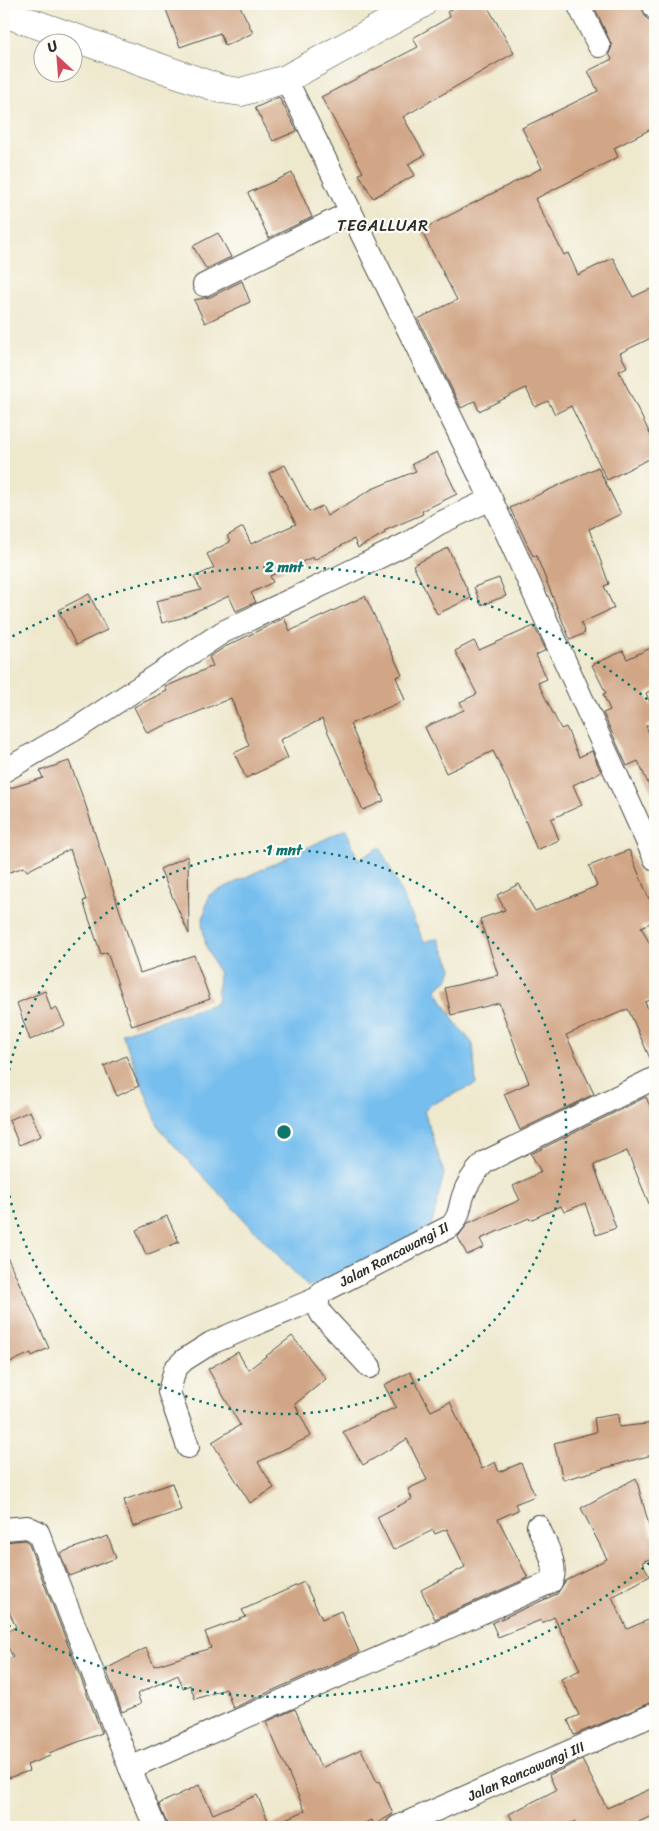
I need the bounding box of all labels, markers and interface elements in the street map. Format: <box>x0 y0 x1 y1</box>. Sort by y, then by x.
north arrow <box>32 32 82 82</box>
text: U <box>43 33 63 60</box>
district label: TEGALLUAR <box>337 211 429 240</box>
text: 2 mnt <box>264 554 304 580</box>
text: 1 mnt <box>266 837 303 863</box>
centre of rings <box>275 1123 293 1141</box>
street label: Jalan Rancawangi II <box>334 1215 454 1295</box>
street label: Jalan Rancawangi III <box>463 1734 589 1809</box>

